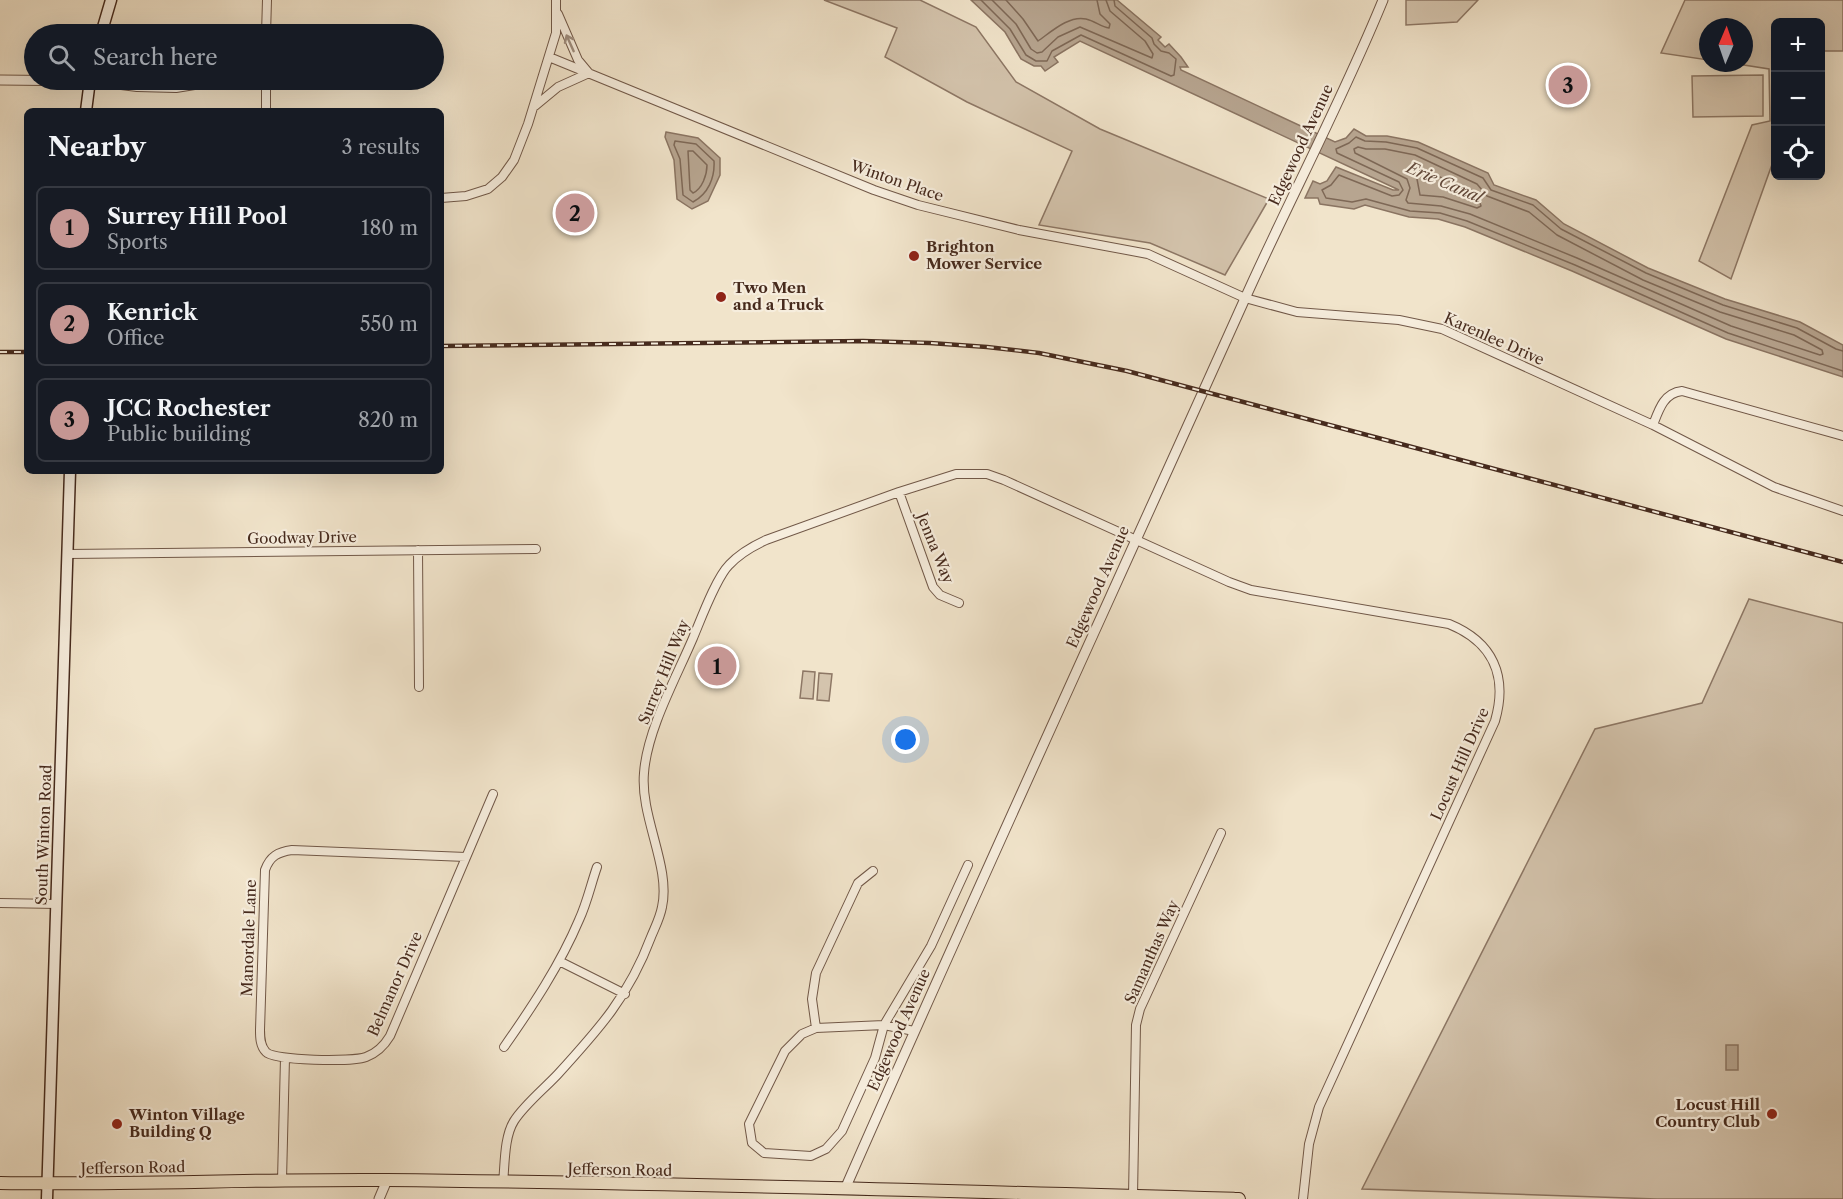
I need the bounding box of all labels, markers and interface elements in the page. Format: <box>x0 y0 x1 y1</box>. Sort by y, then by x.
north arrow <box>1699 18 1753 72</box>
map controls <box>1771 18 1825 180</box>
button: + <box>1771 18 1825 72</box>
search box <box>24 24 444 90</box>
one-way arrow <box>564 34 576 52</box>
icon: search <box>45 41 78 74</box>
text: Search here <box>93 44 218 71</box>
pin: 3 <box>1548 62 1588 107</box>
button: − <box>1771 72 1825 126</box>
street label: Edgewood Avenue <box>1264 81 1337 209</box>
button: locate <box>1771 126 1825 180</box>
text: Nearby <box>48 131 146 163</box>
text: 3 results <box>342 135 420 159</box>
street label: Winton Place <box>847 155 946 205</box>
water label: Erie Canal <box>1402 156 1488 208</box>
pin: 2 <box>556 190 594 236</box>
text: Surrey Hill Pool <box>107 203 287 230</box>
text: 1 <box>65 216 74 240</box>
text: 180 m <box>361 216 418 240</box>
text: Sports <box>107 230 168 254</box>
place label: Brighton Mower Service <box>926 237 1042 273</box>
marker: Brighton Mower Service <box>907 249 921 263</box>
place label: Two Men and a Truck <box>733 278 825 314</box>
marker: Two Men and a Truck <box>714 290 728 304</box>
text: Kenrick <box>107 299 198 326</box>
street label: Karenlee Drive <box>1441 308 1547 369</box>
text: 2 <box>64 312 75 336</box>
text: 550 m <box>360 312 418 336</box>
text: Office <box>107 326 165 350</box>
text: JCC Rochester <box>107 395 271 422</box>
text: 3 <box>64 408 75 432</box>
text: 820 m <box>358 408 418 432</box>
text: Public building <box>107 422 250 446</box>
street label: Jenna Way <box>912 508 958 586</box>
street label: Edgewood Avenue <box>1062 523 1133 651</box>
street label: Goodway Drive <box>247 527 357 548</box>
street label: Surrey Hill Way <box>634 616 693 727</box>
pin: 1 <box>698 644 736 688</box>
street label: Locust Hill Drive <box>1426 705 1493 823</box>
your location <box>891 725 920 754</box>
street label: South Winton Road <box>32 764 55 906</box>
street label: Manordale Lane <box>237 879 260 997</box>
street label: Samanthas Way <box>1120 896 1183 1007</box>
street label: Belmanor Drive <box>363 928 426 1039</box>
street label: Edgewood Avenue <box>863 966 934 1094</box>
place label: Locust Hill Country Club <box>1655 1095 1760 1131</box>
place label: Winton Village Building Q <box>128 1105 245 1141</box>
marker: Locust Hill Country Club <box>1765 1107 1779 1121</box>
marker: Winton Village Building Q <box>110 1117 124 1131</box>
street label: Jefferson Road <box>79 1157 185 1178</box>
street label: Jefferson Road <box>566 1159 672 1180</box>

